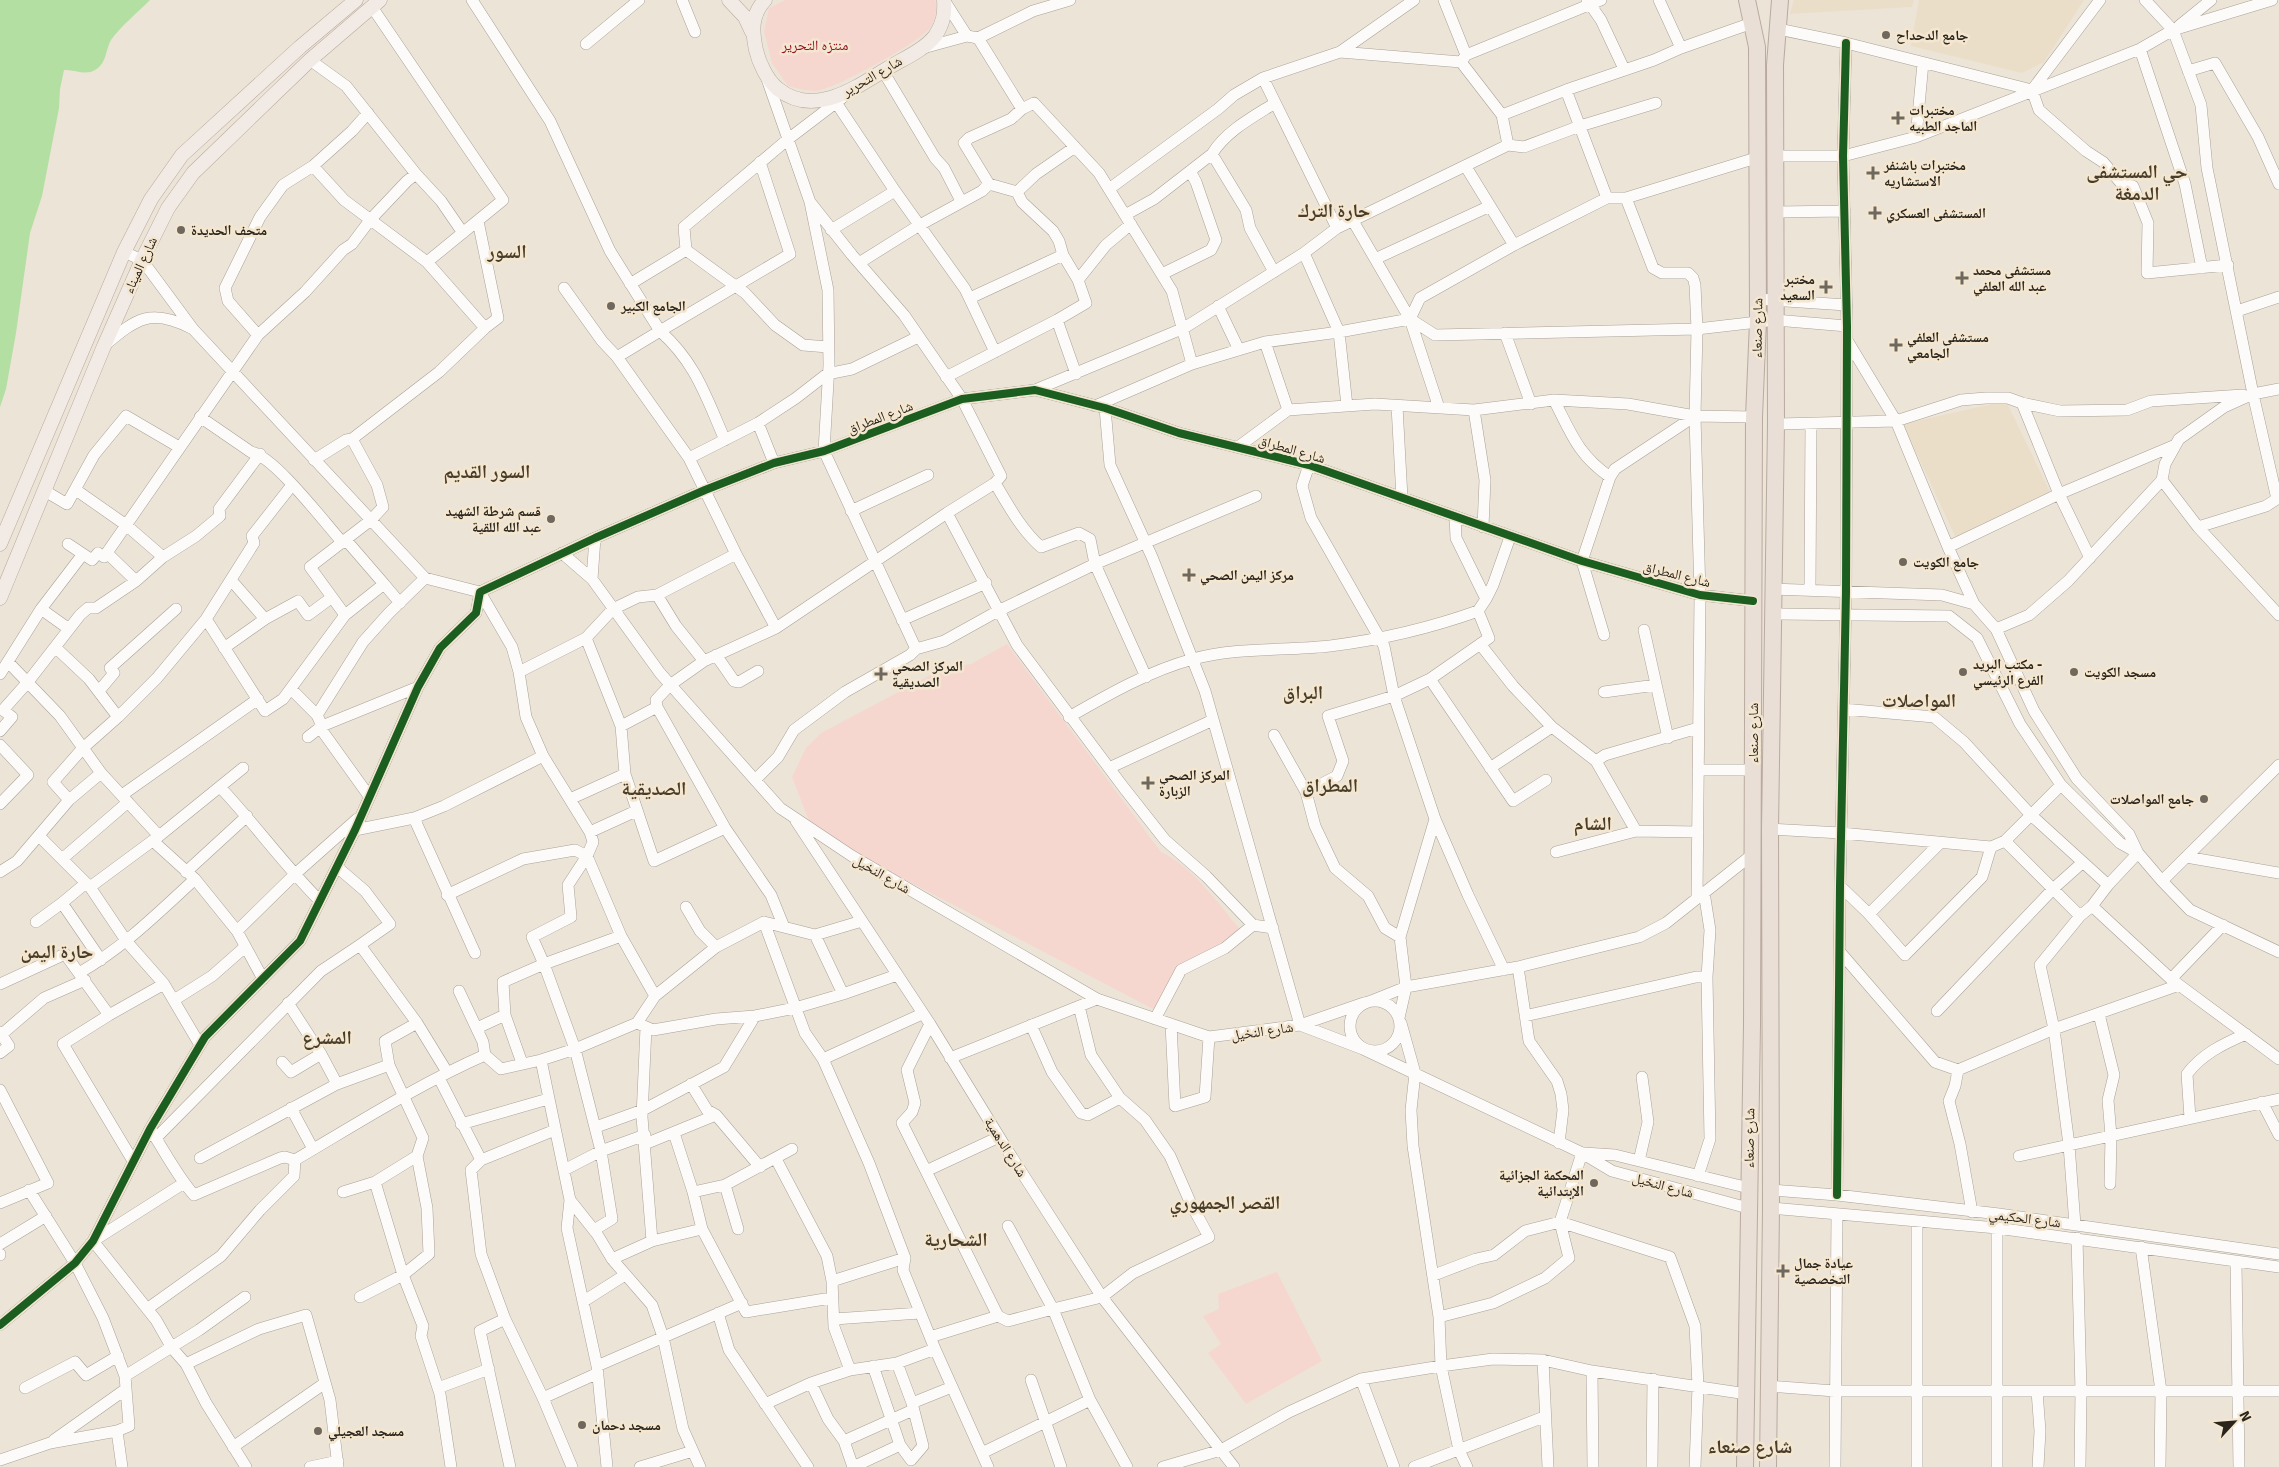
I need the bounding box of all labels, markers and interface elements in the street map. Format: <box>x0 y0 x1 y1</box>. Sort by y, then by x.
place label: جامع الدحداح <box>1896 27 1968 45</box>
marker: جامع الدحداح <box>1880 29 1892 41</box>
park label: منتزه التحرير <box>781 37 848 54</box>
street label: شارع التحرير <box>838 52 906 102</box>
place label: مختبرات الماجد الطبيه <box>1909 102 1977 135</box>
marker: مختبرات الماجد الطبيه <box>1891 111 1905 125</box>
place label: مختبرات باشنفر الاستشاريه <box>1883 157 1966 190</box>
district label: حي المستشفى الدمغة <box>2086 160 2188 206</box>
marker: مختبرات باشنفر الاستشاريه <box>1866 166 1880 180</box>
district label: حارة الترك <box>1298 199 1370 223</box>
place label: المستشفى العسكري <box>1886 205 1986 224</box>
marker: المستشفى العسكري <box>1868 206 1882 220</box>
place label: متحف الحديدة <box>191 222 267 239</box>
marker: متحف الحديدة <box>175 224 187 236</box>
street label: شارع الميناء <box>120 234 162 297</box>
district label: السور <box>486 240 527 264</box>
place label: مستشفى محمد عبد الله العلفي <box>1973 262 2051 297</box>
place label: مختبر السعيد <box>1780 271 1815 304</box>
marker: مستشفى محمد عبد الله العلفي <box>1955 271 1969 285</box>
marker: مختبر السعيد <box>1819 280 1833 294</box>
place label: الجامع الكبير <box>620 298 686 316</box>
street label: شارع صنعاء <box>1748 298 1768 358</box>
marker: الجامع الكبير <box>605 300 617 312</box>
place label: مستشفى العلفي الجامعي <box>1907 329 1989 364</box>
marker: مستشفى العلفي الجامعي <box>1889 338 1903 352</box>
street label: شارع المطراق <box>845 397 916 439</box>
street label: شارع المطراق <box>1256 432 1327 468</box>
district label: السور القديم <box>443 460 531 484</box>
place label: قسم شرطة الشهيد عبد الله اللقية <box>446 503 541 536</box>
marker: قسم شرطة الشهيد عبد الله اللقية <box>545 513 557 525</box>
place label: جامع الكويت <box>1913 554 1979 572</box>
marker: جامع الكويت <box>1897 556 1909 568</box>
street label: شارع المطراق <box>1641 558 1712 592</box>
place label: مركز اليمن الصحي <box>1200 567 1294 586</box>
marker: مركز اليمن الصحي <box>1182 568 1196 582</box>
place label: مكتب البريد - الفرع الرئيسي <box>1973 656 2044 691</box>
place label: المركز الصحي الصديقية <box>892 658 963 691</box>
place label: مسجد الكويت <box>2084 664 2156 681</box>
marker: مكتب البريد - الفرع الرئيسي <box>1957 666 1969 678</box>
marker: مسجد الكويت <box>2068 666 2080 678</box>
marker: المركز الصحي الصديقية <box>874 667 888 681</box>
district label: البراق <box>1283 681 1323 705</box>
district label: المواصلات <box>1882 689 1956 713</box>
street label: شارع صنعاء <box>1745 703 1763 763</box>
place label: المركز الصحي الزبارة <box>1159 767 1230 800</box>
district label: المطراق <box>1302 774 1358 798</box>
marker: المركز الصحي الزبارة <box>1141 776 1155 790</box>
district label: الصديقية <box>622 777 686 801</box>
place label: جامع المواصلات <box>2110 791 2194 809</box>
marker: جامع المواصلات <box>2198 793 2210 805</box>
district label: الشام <box>1574 812 1612 837</box>
street label: شارع النخيل <box>850 851 913 898</box>
district label: حارة اليمن <box>21 940 93 964</box>
street label: شارع النخيل <box>1230 1019 1294 1045</box>
district label: المشرع <box>302 1026 352 1050</box>
street label: شارع صنعاء <box>1740 1108 1760 1168</box>
street label: شارع الدهمية <box>980 1114 1031 1181</box>
place label: المحكمة الجزائية الإبتدائية <box>1499 1167 1584 1200</box>
street label: شارع النخيل <box>1630 1169 1695 1203</box>
marker: المحكمة الجزائية الإبتدائية <box>1588 1177 1600 1189</box>
district label: القصر الجمهوري <box>1169 1191 1281 1218</box>
street label: شارع الحكيمي <box>1988 1206 2062 1234</box>
district label: الشحارية <box>924 1228 988 1252</box>
place label: عيادة جمال التخصصية <box>1794 1255 1853 1288</box>
marker: عيادة جمال التخصصية <box>1776 1264 1790 1278</box>
north arrow <box>2209 1397 2259 1447</box>
text: N <box>2235 1408 2255 1425</box>
place label: مسجد دحمان <box>592 1417 661 1434</box>
marker: مسجد دحمان <box>576 1419 588 1431</box>
place label: مسجد العجيلي <box>328 1423 404 1442</box>
marker: مسجد العجيلي <box>312 1425 324 1437</box>
district label: شارع صنعاء <box>1708 1435 1792 1459</box>

